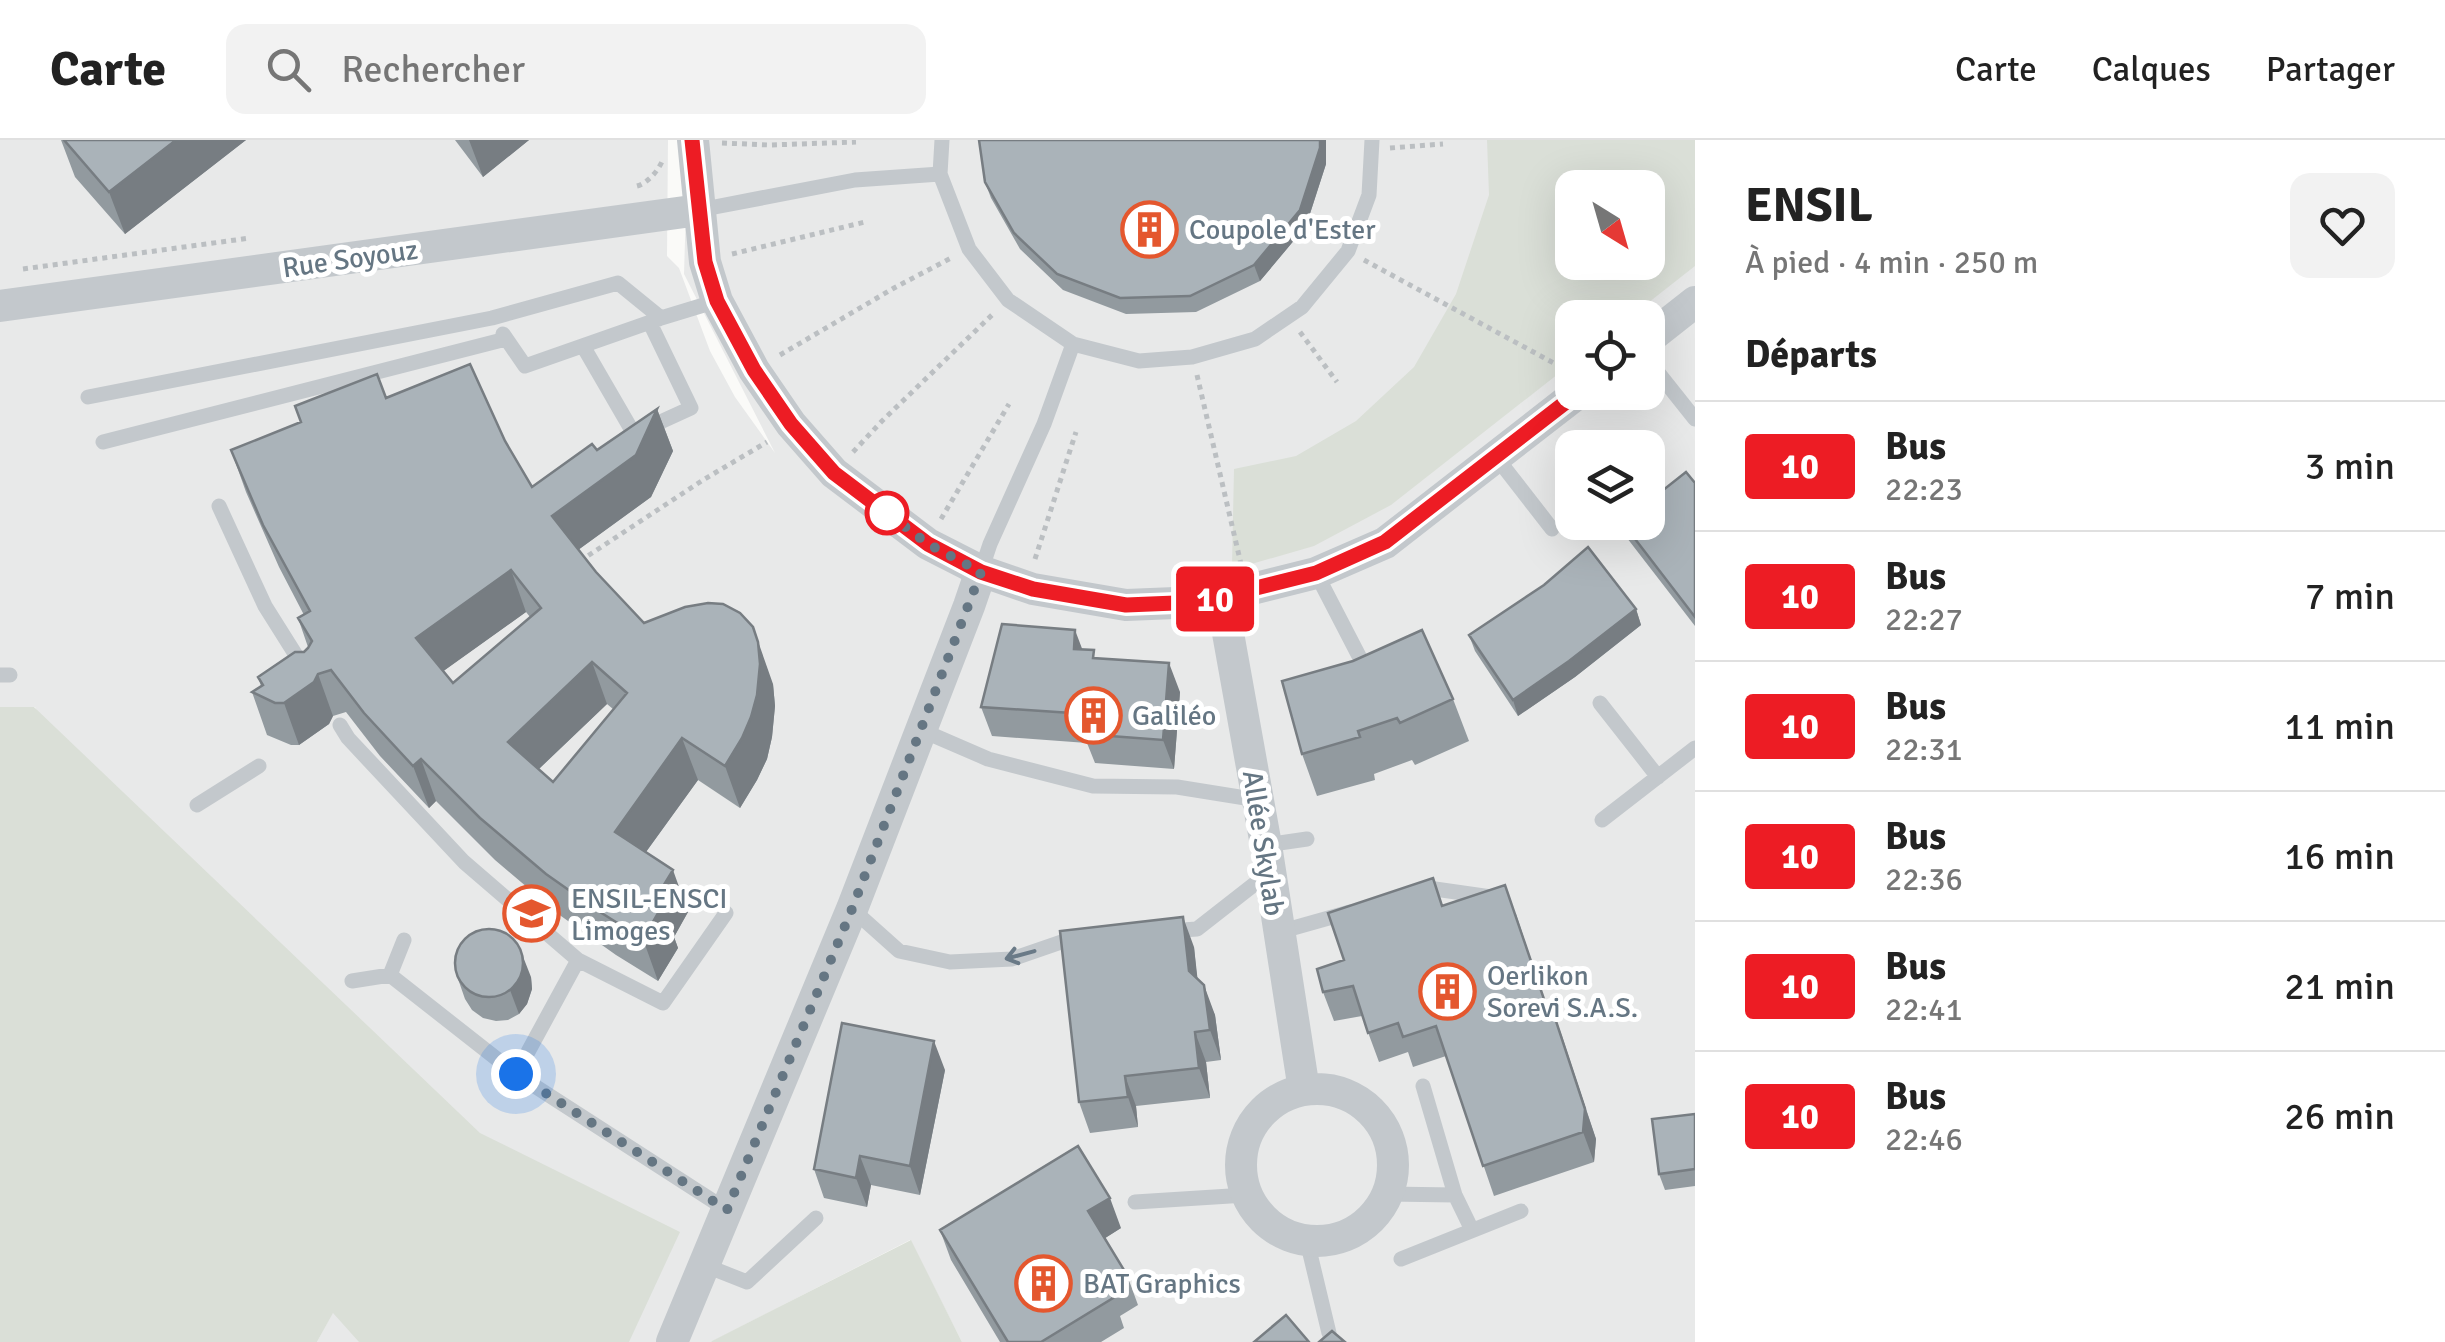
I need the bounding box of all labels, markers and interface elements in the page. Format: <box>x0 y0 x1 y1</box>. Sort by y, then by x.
search box <box>226 24 926 114</box>
text: Carte <box>50 40 166 99</box>
icon: search <box>261 42 316 97</box>
text: Rechercher <box>341 46 525 93</box>
text: Carte <box>1955 48 2037 91</box>
text: Calques <box>2092 48 2211 91</box>
text: Partager <box>2266 48 2395 91</box>
north arrow <box>1555 170 1665 280</box>
map controls <box>1555 170 1665 540</box>
button: heart <box>2290 173 2395 278</box>
text: ENSIL <box>1745 176 1873 235</box>
building icon: Coupole d'Ester <box>1120 199 1180 259</box>
place label: Coupole d'Ester <box>1189 213 1376 247</box>
street label: Rue Soyouz <box>280 233 420 285</box>
text: À pied · 4 min · 250 m <box>1745 243 2038 282</box>
button: locate <box>1555 300 1665 410</box>
text: Départs <box>1745 331 1877 378</box>
text: Bus <box>1885 423 1946 470</box>
button: layers <box>1555 430 1665 540</box>
text: 3 min <box>2305 443 2395 490</box>
text: 10 <box>1781 445 1819 488</box>
text: 22:23 <box>1885 470 1963 509</box>
unlabelled marker <box>866 492 908 534</box>
text: Bus <box>1885 553 1946 600</box>
line badge: 10 <box>1170 566 1260 632</box>
text: 7 min <box>2305 573 2395 620</box>
text: 10 <box>1781 575 1819 618</box>
text: 10 <box>1196 578 1234 621</box>
text: 22:27 <box>1885 600 1963 639</box>
text: Bus <box>1885 683 1946 730</box>
building icon: Galiléo <box>1063 685 1123 745</box>
place label: Galiléo <box>1132 699 1216 733</box>
text: 11 min <box>2284 703 2395 750</box>
text: 10 <box>1781 705 1819 748</box>
text: 22:31 <box>1885 730 1963 769</box>
street label: Allée Skylab <box>1235 768 1291 918</box>
text: Bus <box>1885 813 1946 860</box>
text: 16 min <box>2284 833 2395 880</box>
text: 10 <box>1781 835 1819 878</box>
text: 22:36 <box>1885 860 1963 899</box>
place label: ENSIL-ENSCI Limoges <box>571 882 728 948</box>
school or university icon: ENSIL-ENSCI Limoges <box>502 884 562 944</box>
text: Bus <box>1885 943 1946 990</box>
one-way arrow <box>1005 946 1036 965</box>
place label: Oerlikon Sorevi S.A.S. <box>1487 959 1638 1025</box>
building icon: Oerlikon Sorevi S.A.S. <box>1418 961 1478 1021</box>
text: 21 min <box>2284 963 2395 1010</box>
text: 10 <box>1781 965 1819 1008</box>
text: 22:41 <box>1885 990 1963 1029</box>
your location <box>491 1049 541 1099</box>
text: Bus <box>1885 1073 1946 1120</box>
text: 26 min <box>2284 1093 2395 1140</box>
text: 10 <box>1781 1095 1819 1138</box>
text: 22:46 <box>1885 1120 1963 1159</box>
building icon: BAT Graphics <box>1014 1253 1074 1313</box>
place label: BAT Graphics <box>1083 1267 1241 1301</box>

